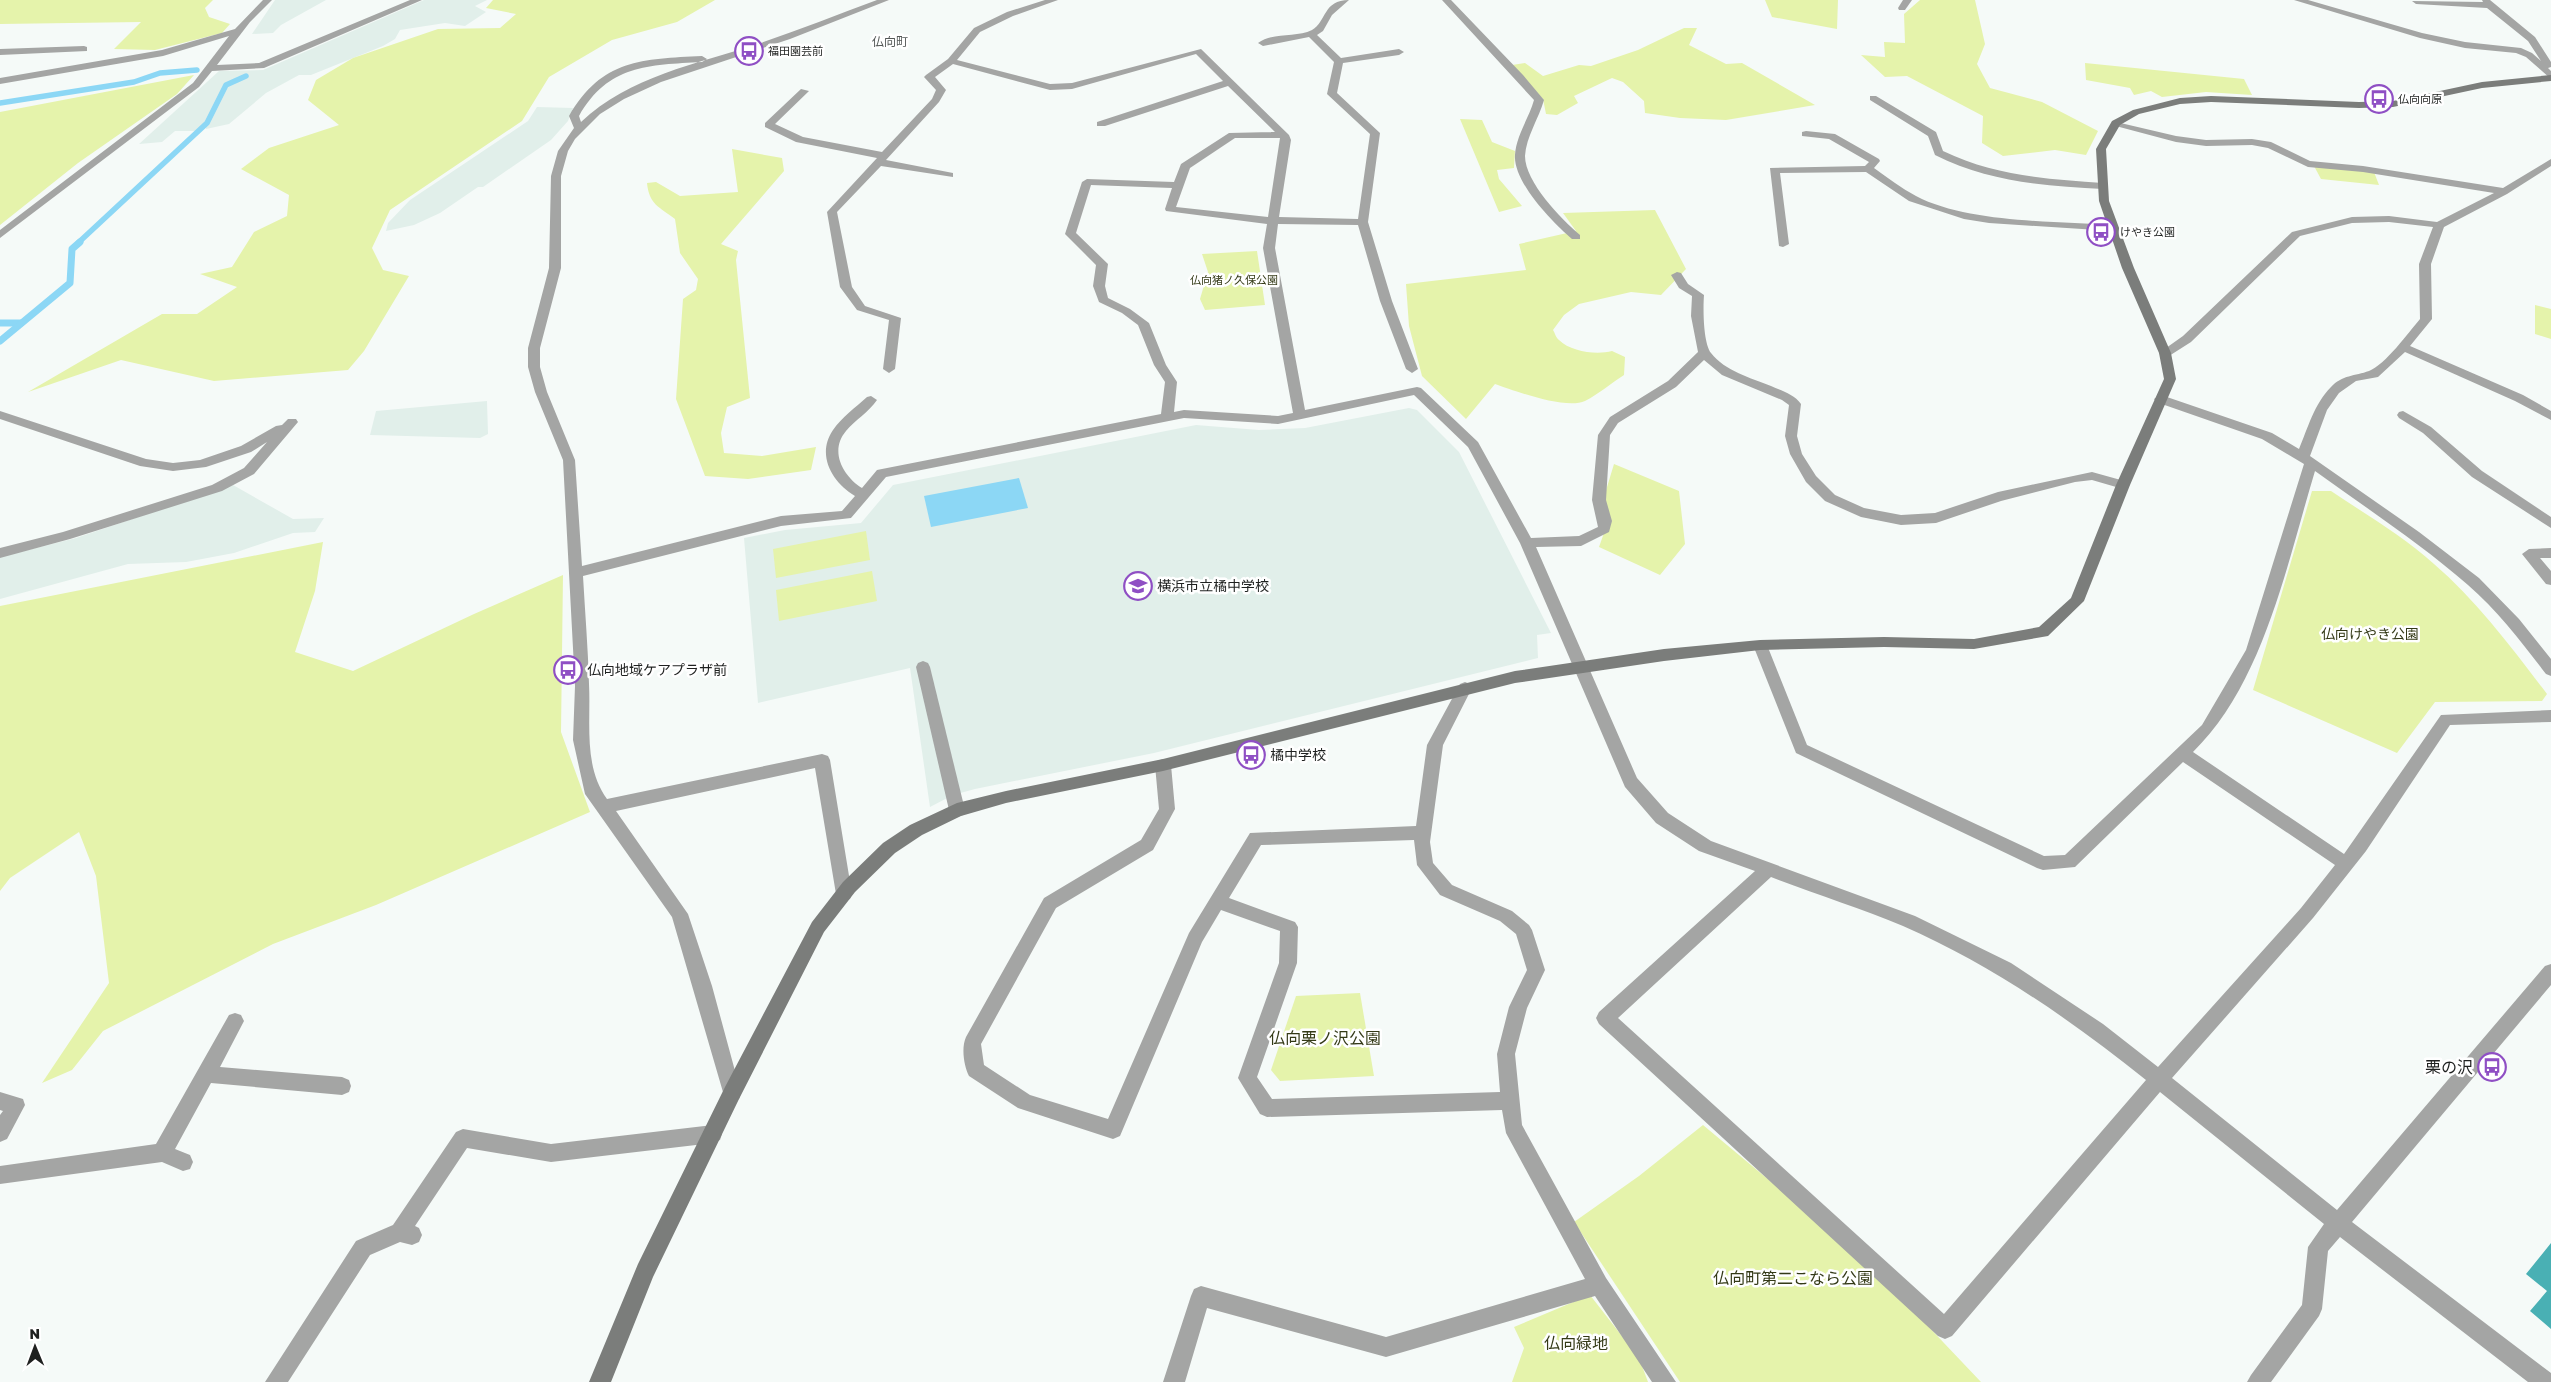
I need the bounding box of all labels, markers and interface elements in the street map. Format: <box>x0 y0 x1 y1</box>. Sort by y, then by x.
district label: 仏向町 <box>872 34 908 49</box>
bus stop icon: 福田園芸前 <box>734 36 764 66</box>
place label: 福田園芸前 <box>768 44 823 57</box>
bus stop icon: 仏向向原 <box>2364 84 2394 114</box>
place label: 仏向向原 <box>2398 92 2442 105</box>
bus stop icon: けやき公園 <box>2086 217 2116 247</box>
place label: けやき公園 <box>2120 225 2175 238</box>
park label: 仏向猪ノ久保公園 <box>1190 273 1278 286</box>
school or university icon: 横浜市立橘中学校 <box>1123 571 1153 601</box>
place label: 横浜市立橘中学校 <box>1157 577 1269 594</box>
park label: 仏向けやき公園 <box>2321 625 2419 642</box>
bus stop icon: 仏向地域ケアプラザ前 <box>553 655 583 685</box>
place label: 仏向地域ケアプラザ前 <box>587 661 727 678</box>
bus stop icon: 橘中学校 <box>1236 740 1266 770</box>
place label: 橘中学校 <box>1270 746 1326 763</box>
park label: 仏向栗ノ沢公園 <box>1269 1028 1381 1048</box>
bus stop icon: 栗の沢 <box>2477 1052 2507 1082</box>
place label: 栗の沢 <box>2425 1057 2473 1077</box>
park label: 仏向町第二こなら公園 <box>1713 1268 1873 1288</box>
north arrow <box>10 1322 60 1372</box>
text: N <box>29 1325 40 1342</box>
park label: 仏向緑地 <box>1544 1333 1608 1353</box>

